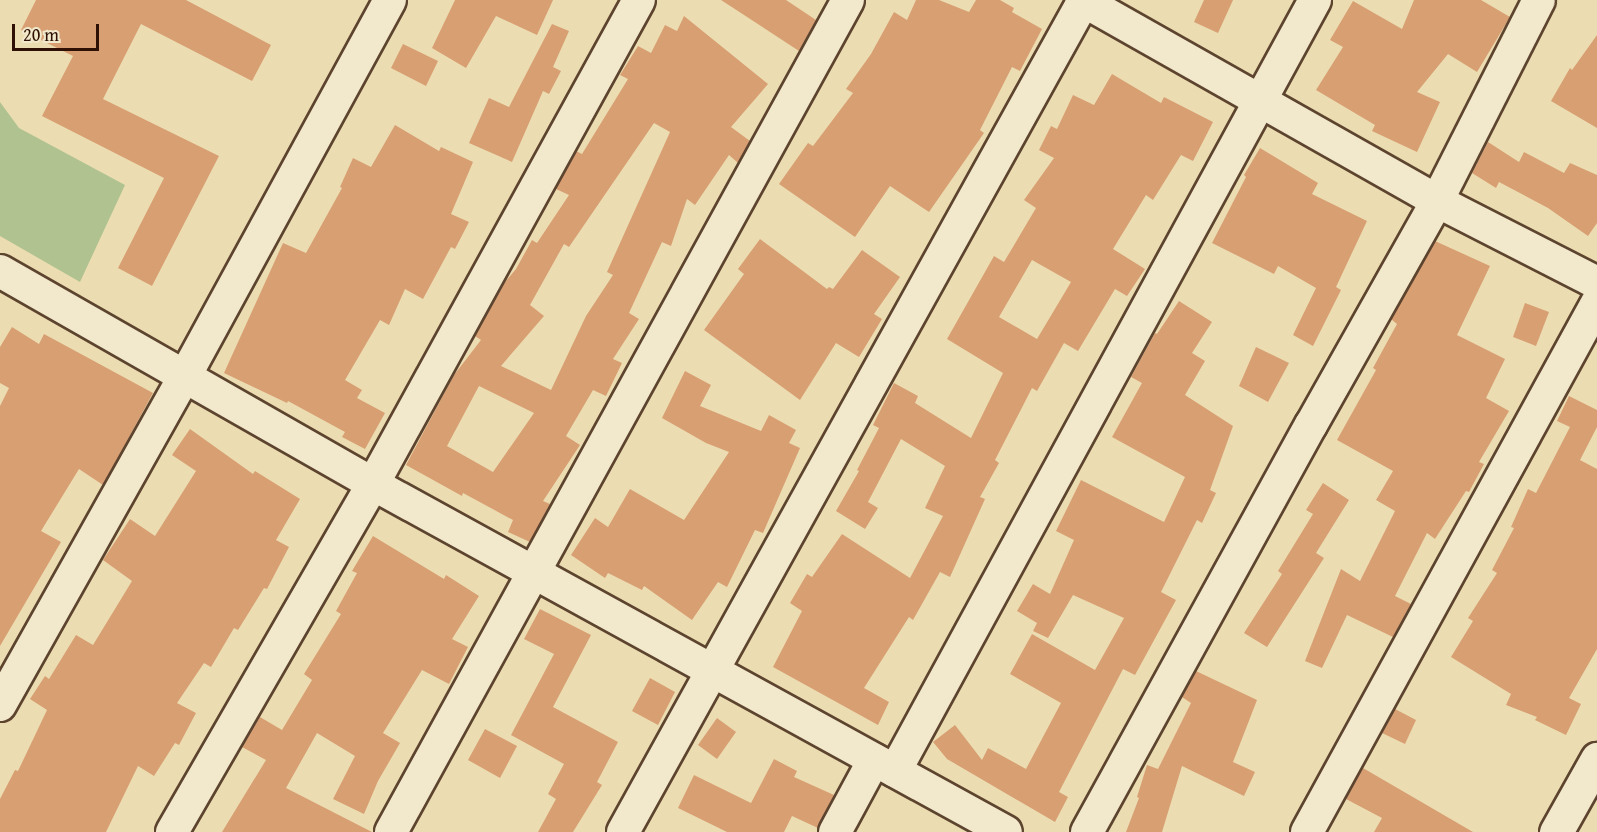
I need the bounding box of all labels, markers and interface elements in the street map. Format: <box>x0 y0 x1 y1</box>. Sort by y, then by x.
scale bar <box>15 12 102 50</box>
text: 20 m <box>23 21 59 48</box>

